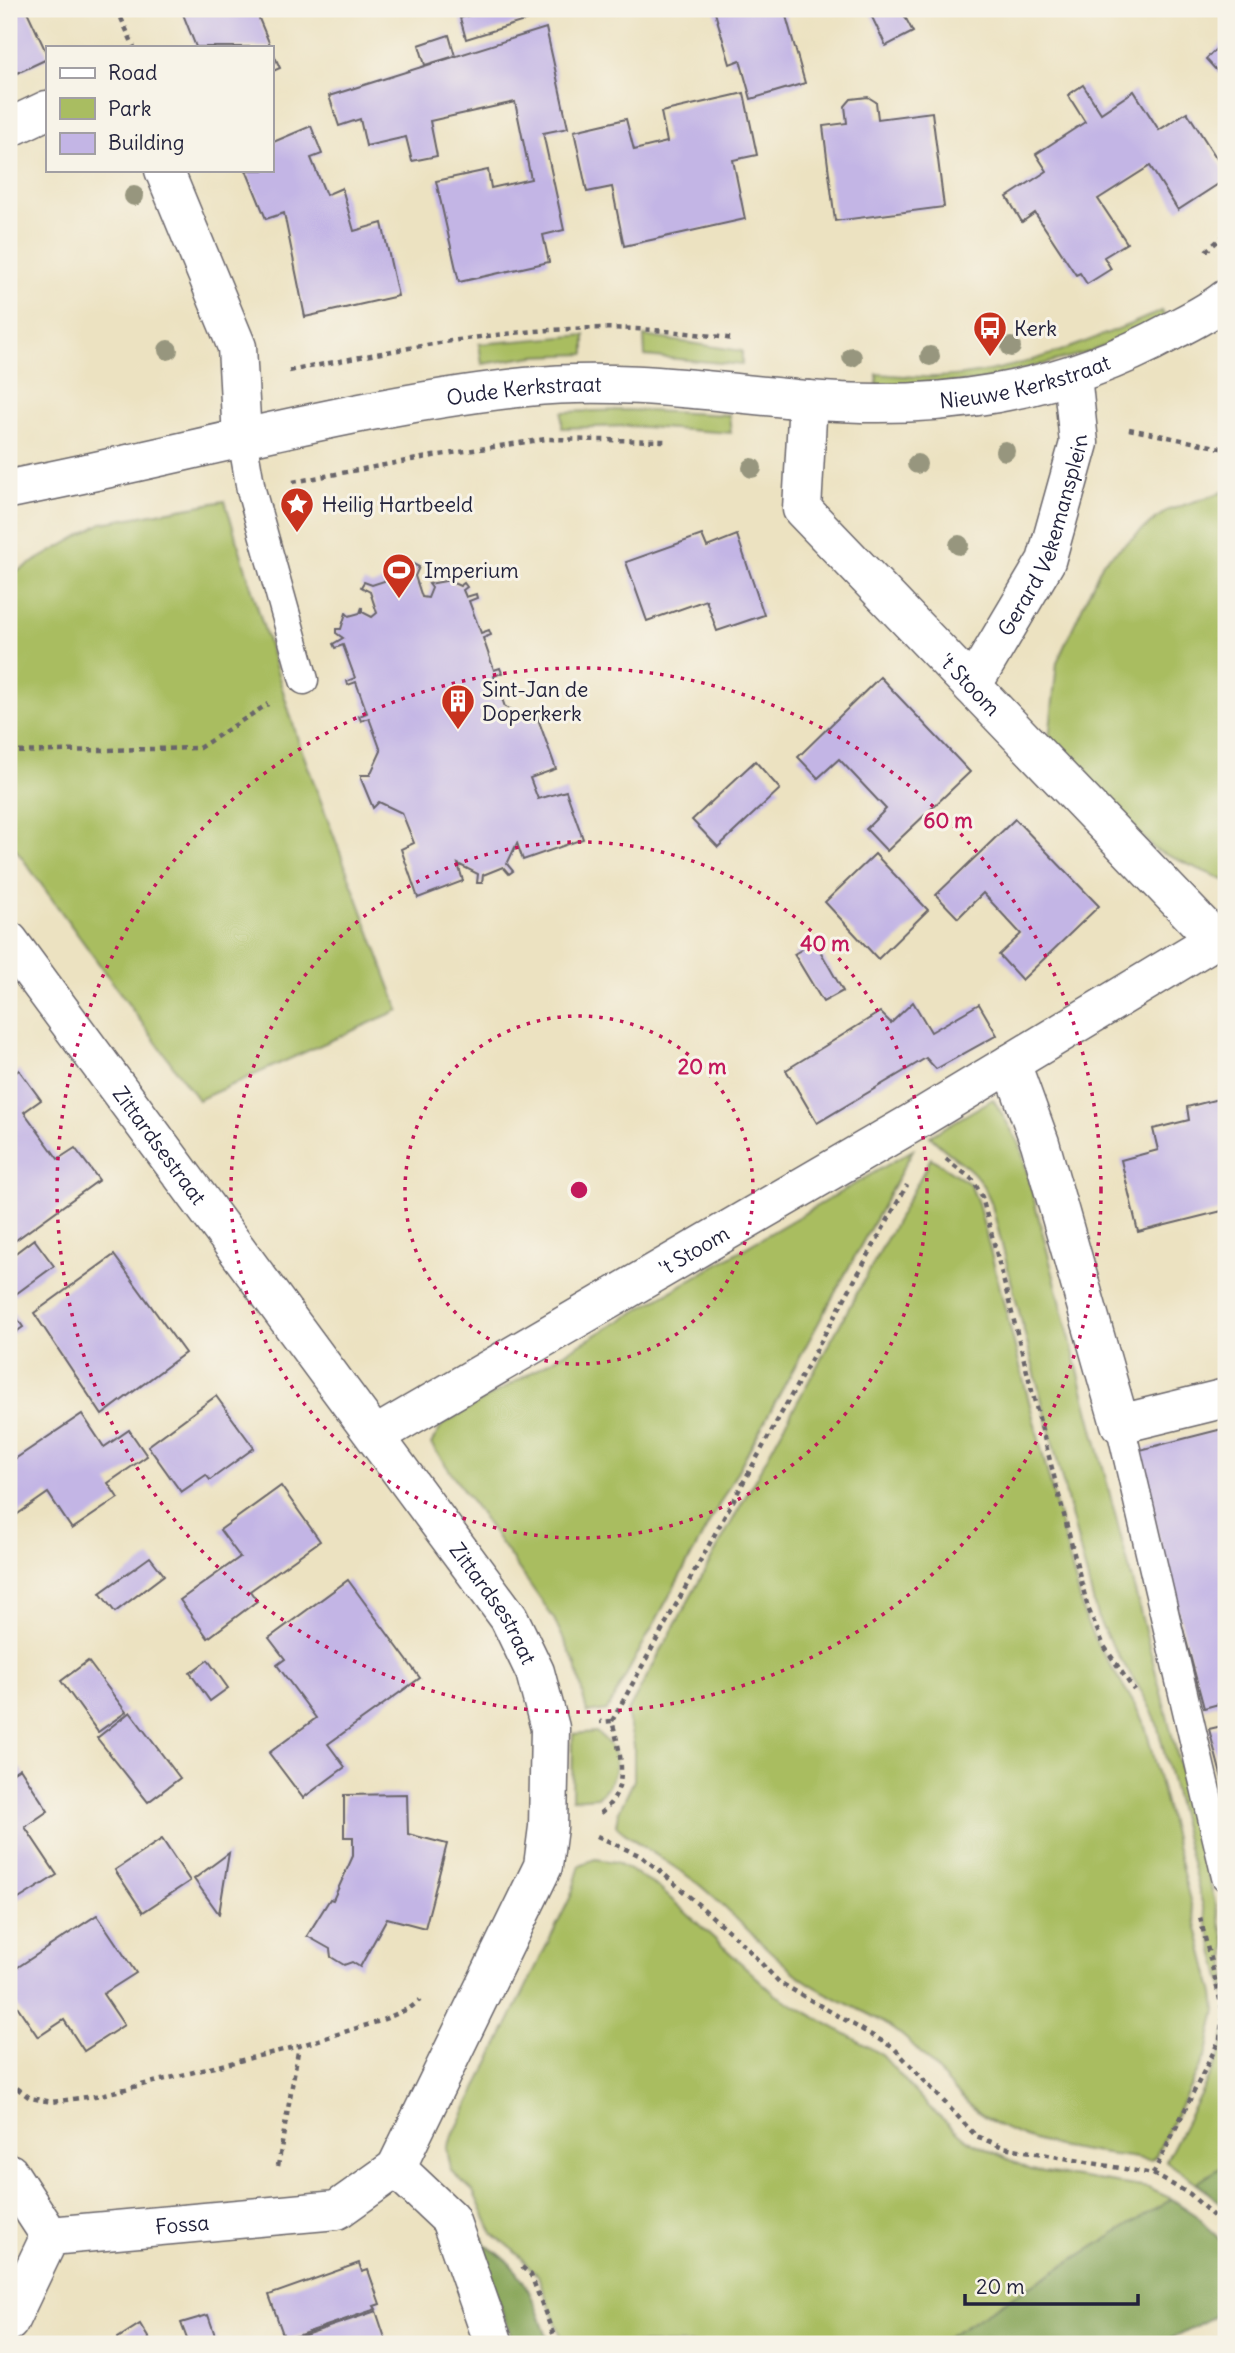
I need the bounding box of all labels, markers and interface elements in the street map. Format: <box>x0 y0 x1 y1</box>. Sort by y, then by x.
legend <box>46 46 273 172</box>
text: Road <box>108 59 157 86</box>
text: Park <box>108 95 151 122</box>
text: Building <box>108 129 184 156</box>
bus stop icon: Kerk <box>971 309 1009 358</box>
place label: Kerk <box>1014 315 1057 342</box>
street label: Nieuwe Kerkstraat <box>938 348 1114 414</box>
street label: Oude Kerkstraat <box>444 370 602 411</box>
street label: Gerard Vekemansplein <box>991 434 1093 641</box>
place icon: Heilig Hartbeeld <box>278 485 316 534</box>
place label: Heilig Hartbeeld <box>322 491 473 518</box>
sports icon: Imperium <box>380 551 418 600</box>
place label: Imperium <box>424 557 519 584</box>
street label: 't Stoom <box>934 647 1006 721</box>
place label: Sint-Jan de Doperkerk <box>482 676 588 727</box>
building icon: Sint-Jan de Doperkerk <box>439 682 477 731</box>
text: 60 m <box>923 807 973 834</box>
text: 40 m <box>800 930 850 957</box>
text: 20 m <box>678 1053 727 1080</box>
street label: Zittardsestraat <box>107 1081 212 1210</box>
centre of rings <box>567 1178 591 1202</box>
street label: 't Stoom <box>654 1219 734 1281</box>
street label: Zittardsestraat <box>444 1537 543 1669</box>
street label: Fossa <box>154 2208 210 2240</box>
scale bar <box>965 2262 1139 2306</box>
text: 20 m <box>976 2273 1025 2300</box>

